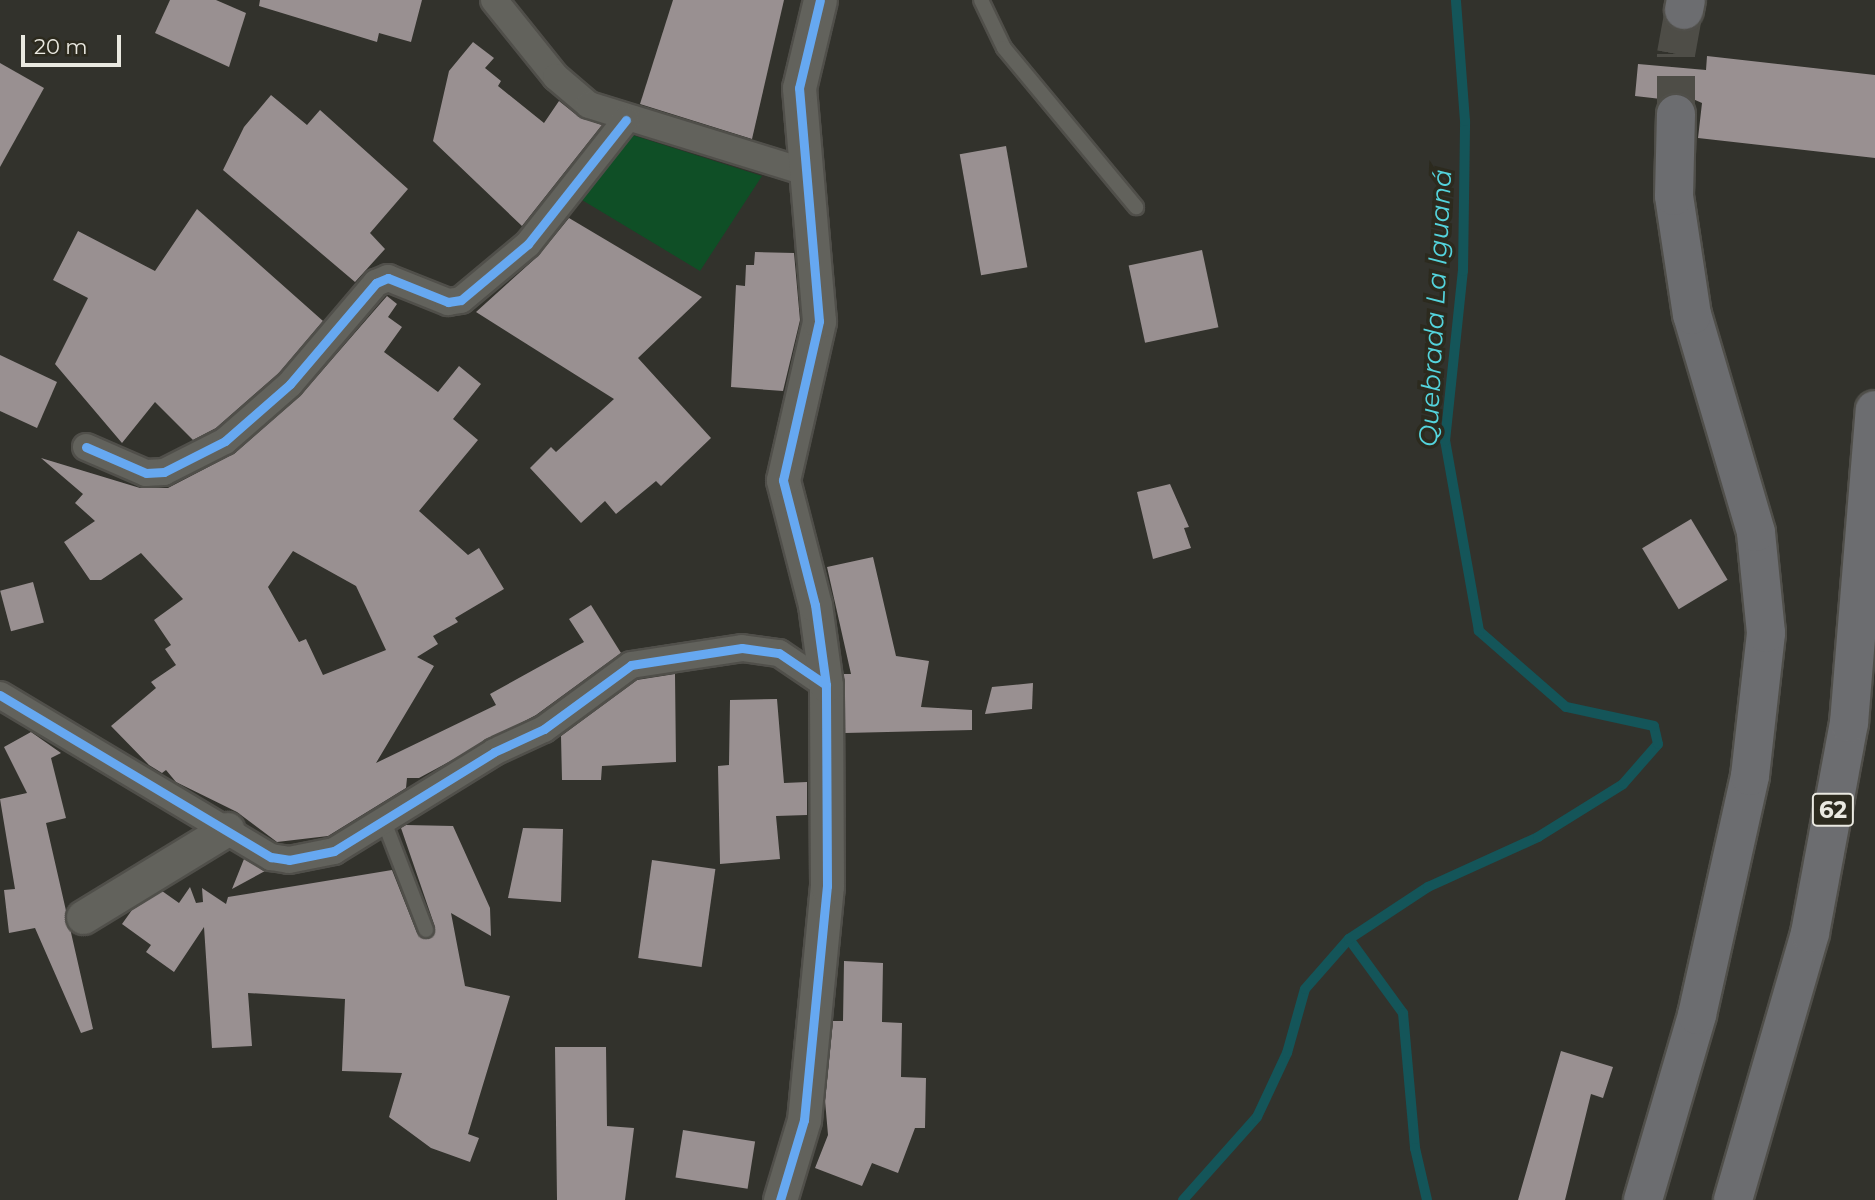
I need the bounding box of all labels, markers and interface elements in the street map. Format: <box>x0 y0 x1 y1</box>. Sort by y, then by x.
scale bar <box>24 21 124 65</box>
text: 20 m <box>34 34 88 59</box>
water label: Quebrada La Iguaná <box>1413 168 1459 448</box>
road number: 62 <box>1810 790 1856 830</box>

